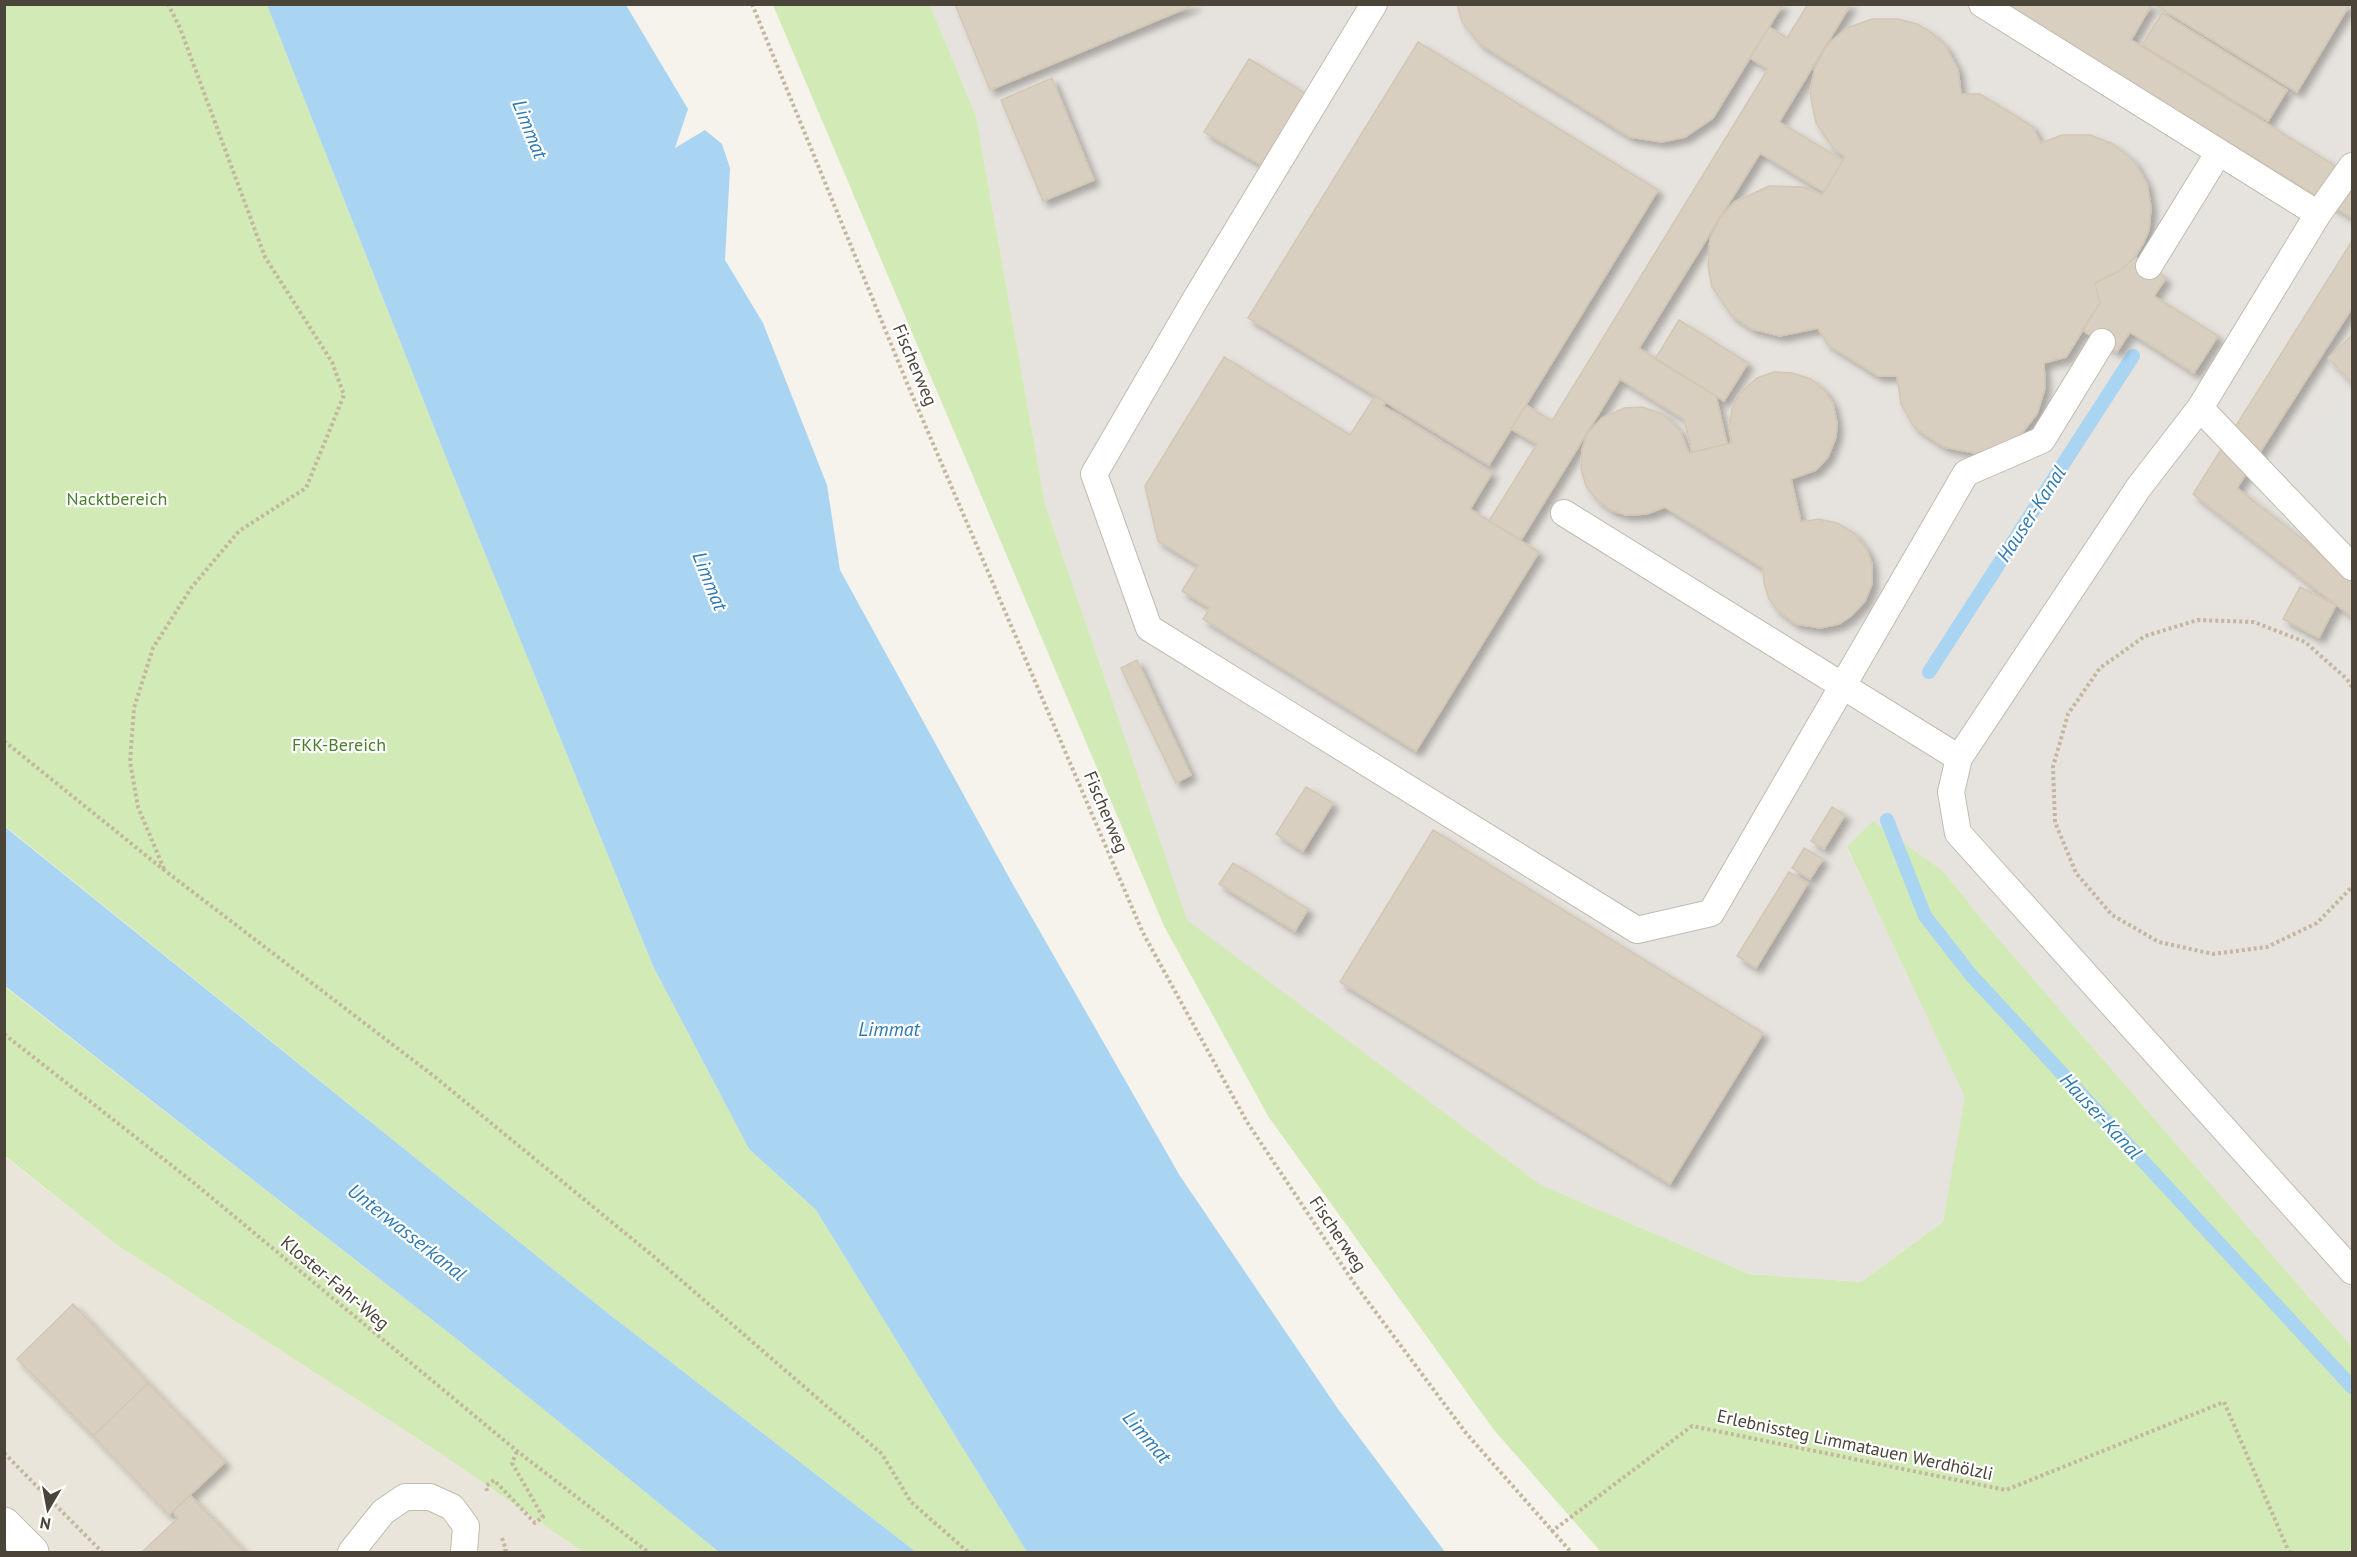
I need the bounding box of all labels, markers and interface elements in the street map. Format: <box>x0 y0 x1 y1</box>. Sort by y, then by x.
water label: Limmat <box>506 96 554 164</box>
street label: Fischerweg <box>888 320 943 409</box>
water label: Hauser-Kanal <box>1990 461 2072 567</box>
park label: Nacktbereich <box>67 487 167 510</box>
water label: Limmat <box>686 548 734 616</box>
park label: FKK-Bereich <box>292 733 386 756</box>
street label: Fischerweg <box>1079 767 1134 856</box>
water label: Limmat <box>858 1016 922 1042</box>
water label: Hauser-Kanal <box>2054 1067 2148 1165</box>
water label: Unterwasserkanal <box>342 1177 472 1287</box>
street label: Fischerweg <box>1305 1191 1372 1276</box>
street label: Kloster-Fahr-Weg <box>276 1231 394 1335</box>
street label: Erlebnissteg Limmatauen Werdhölzli <box>1715 1404 1995 1485</box>
water label: Limmat <box>1117 1405 1178 1470</box>
north arrow <box>18 1479 78 1539</box>
text: N <box>38 1513 52 1535</box>

